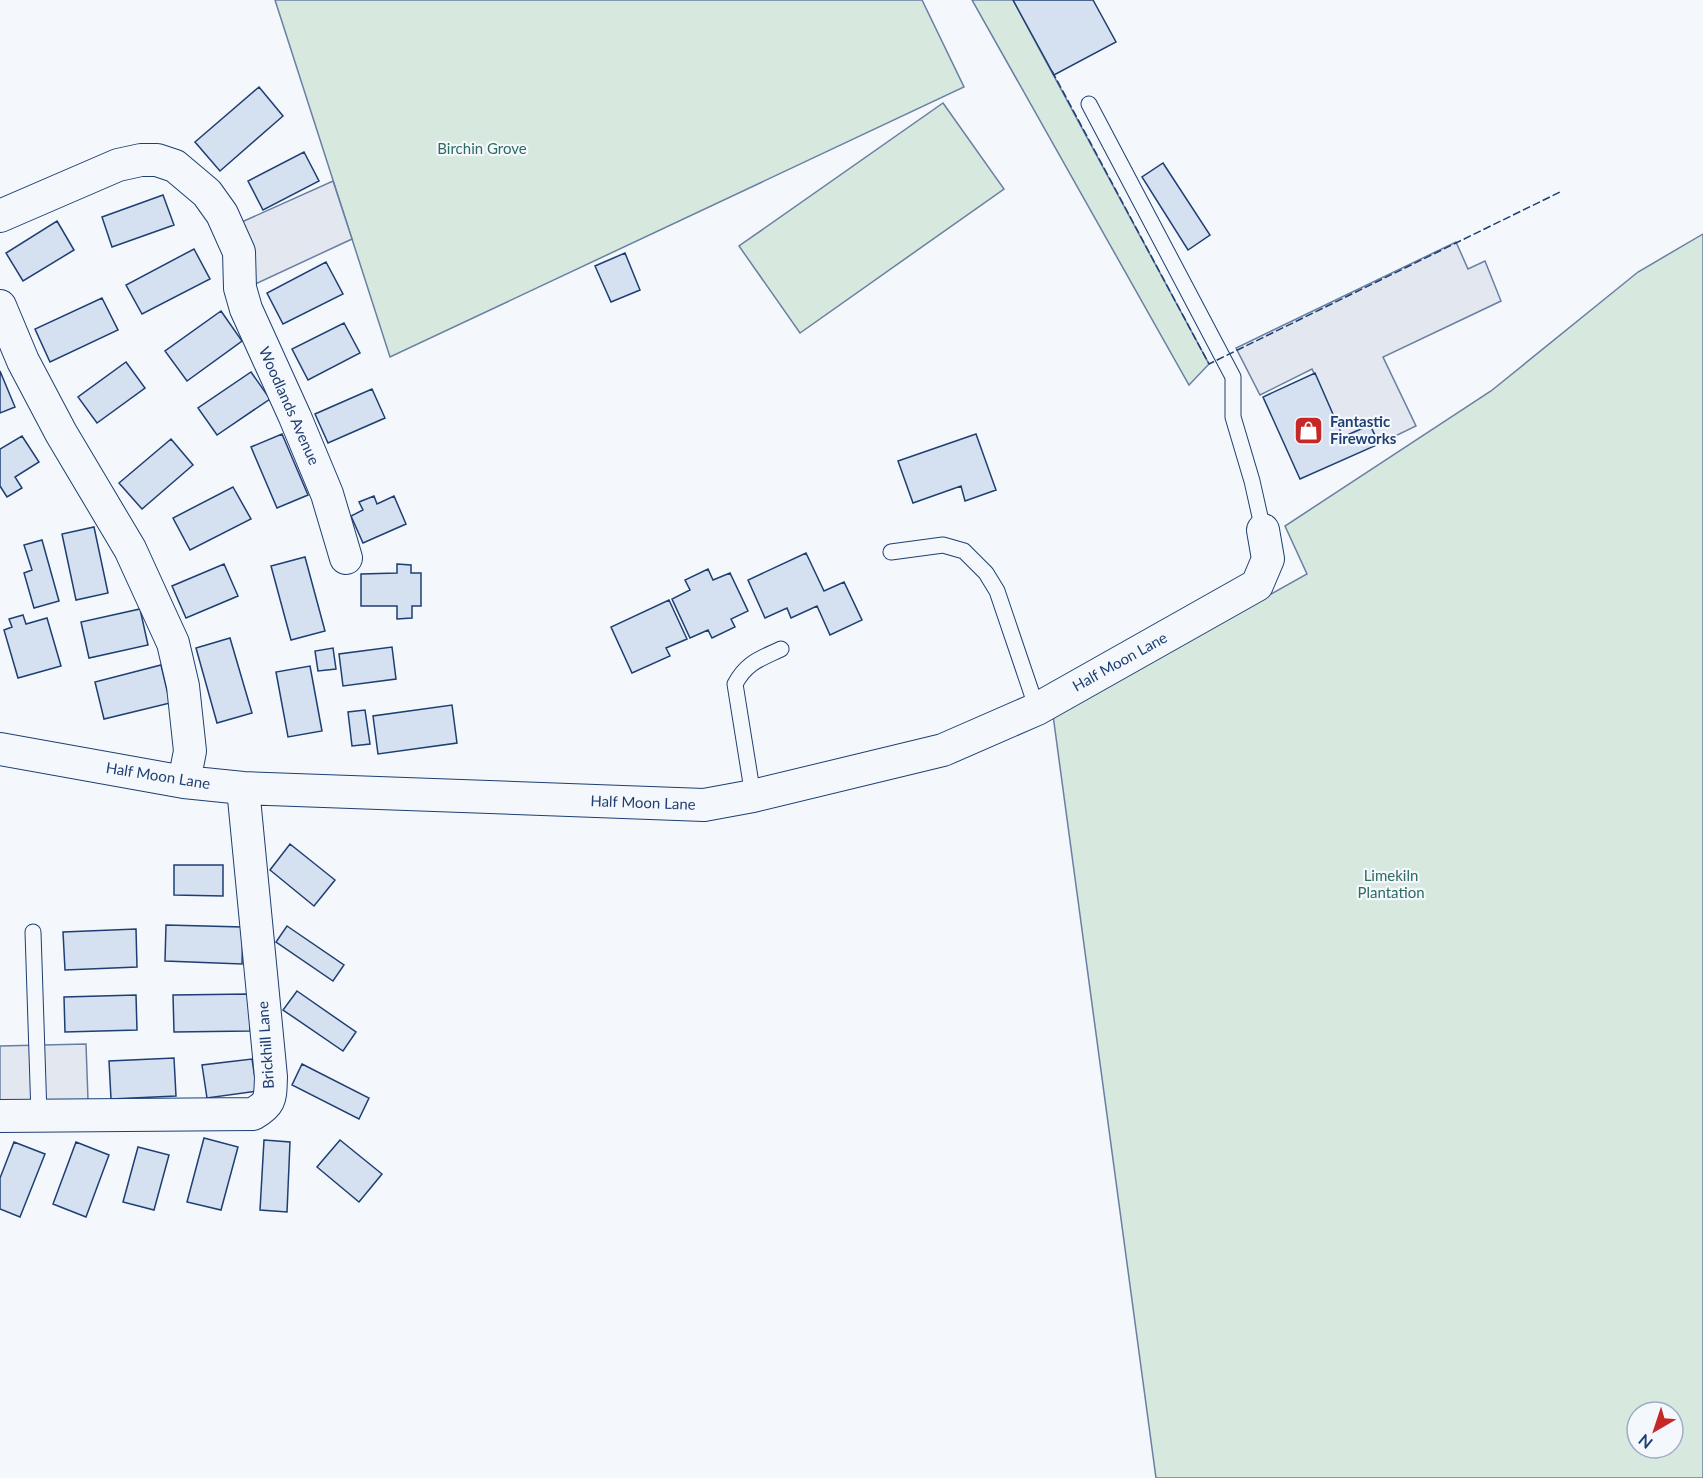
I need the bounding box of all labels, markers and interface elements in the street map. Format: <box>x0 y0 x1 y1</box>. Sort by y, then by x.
park label: Birchin Grove <box>437 139 527 157</box>
street label: Woodlands Avenue <box>256 344 324 467</box>
place label: Fantastic Fireworks <box>1330 412 1397 447</box>
shop icon: Fantastic Fireworks <box>1293 415 1325 447</box>
street label: Half Moon Lane <box>1069 628 1170 695</box>
street label: Half Moon Lane <box>105 758 212 792</box>
street label: Half Moon Lane <box>590 791 696 813</box>
park label: Limekiln Plantation <box>1357 866 1425 901</box>
street label: Brickhill Lane <box>253 1001 277 1089</box>
north arrow <box>1625 1400 1685 1460</box>
text: N <box>1634 1431 1656 1453</box>

